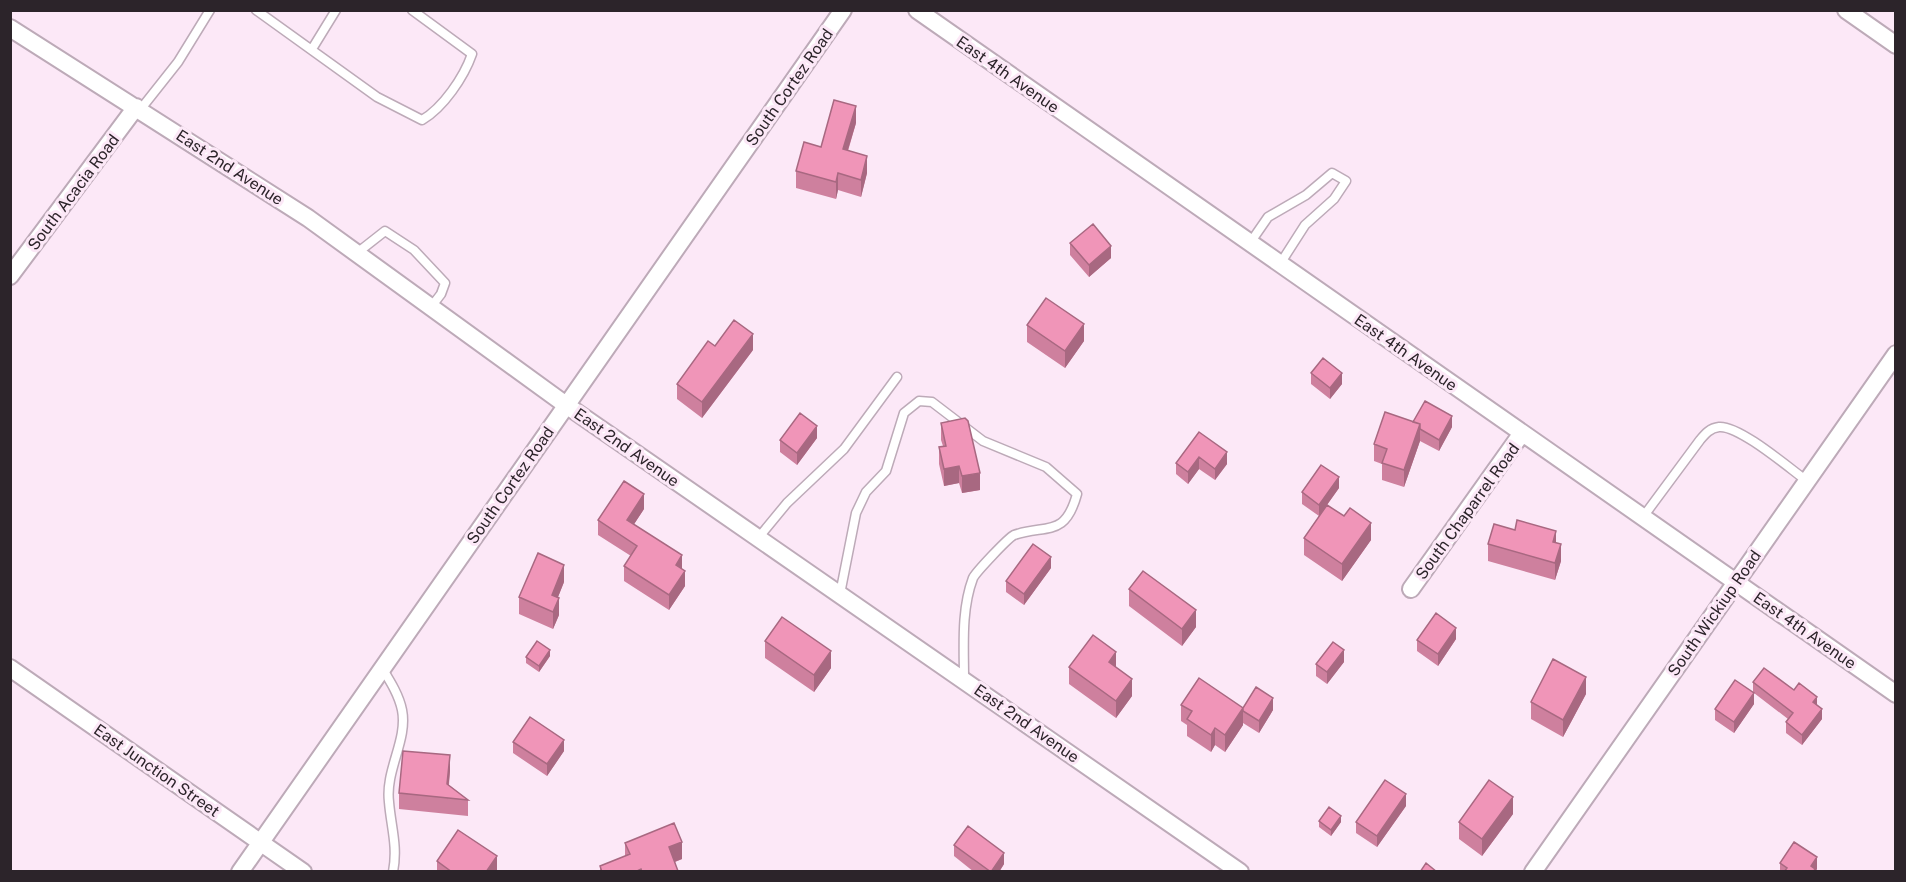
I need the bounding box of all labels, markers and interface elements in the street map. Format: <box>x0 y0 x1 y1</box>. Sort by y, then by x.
street label: South Cortez Road <box>742 25 837 150</box>
street label: East 4th Avenue <box>953 32 1063 117</box>
street label: East 2nd Avenue <box>173 126 287 209</box>
street label: South Acacia Road <box>24 131 123 254</box>
street label: East 4th Avenue <box>1351 310 1461 395</box>
street label: East 2nd Avenue <box>571 404 683 491</box>
street label: South Cortez Road <box>463 423 558 548</box>
street label: South Chaparrel Road <box>1412 439 1523 583</box>
street label: South Wickiup Road <box>1664 547 1765 680</box>
street label: East 4th Avenue <box>1750 588 1860 673</box>
street label: East 2nd Avenue <box>971 680 1083 767</box>
street label: East Junction Street <box>90 720 223 821</box>

